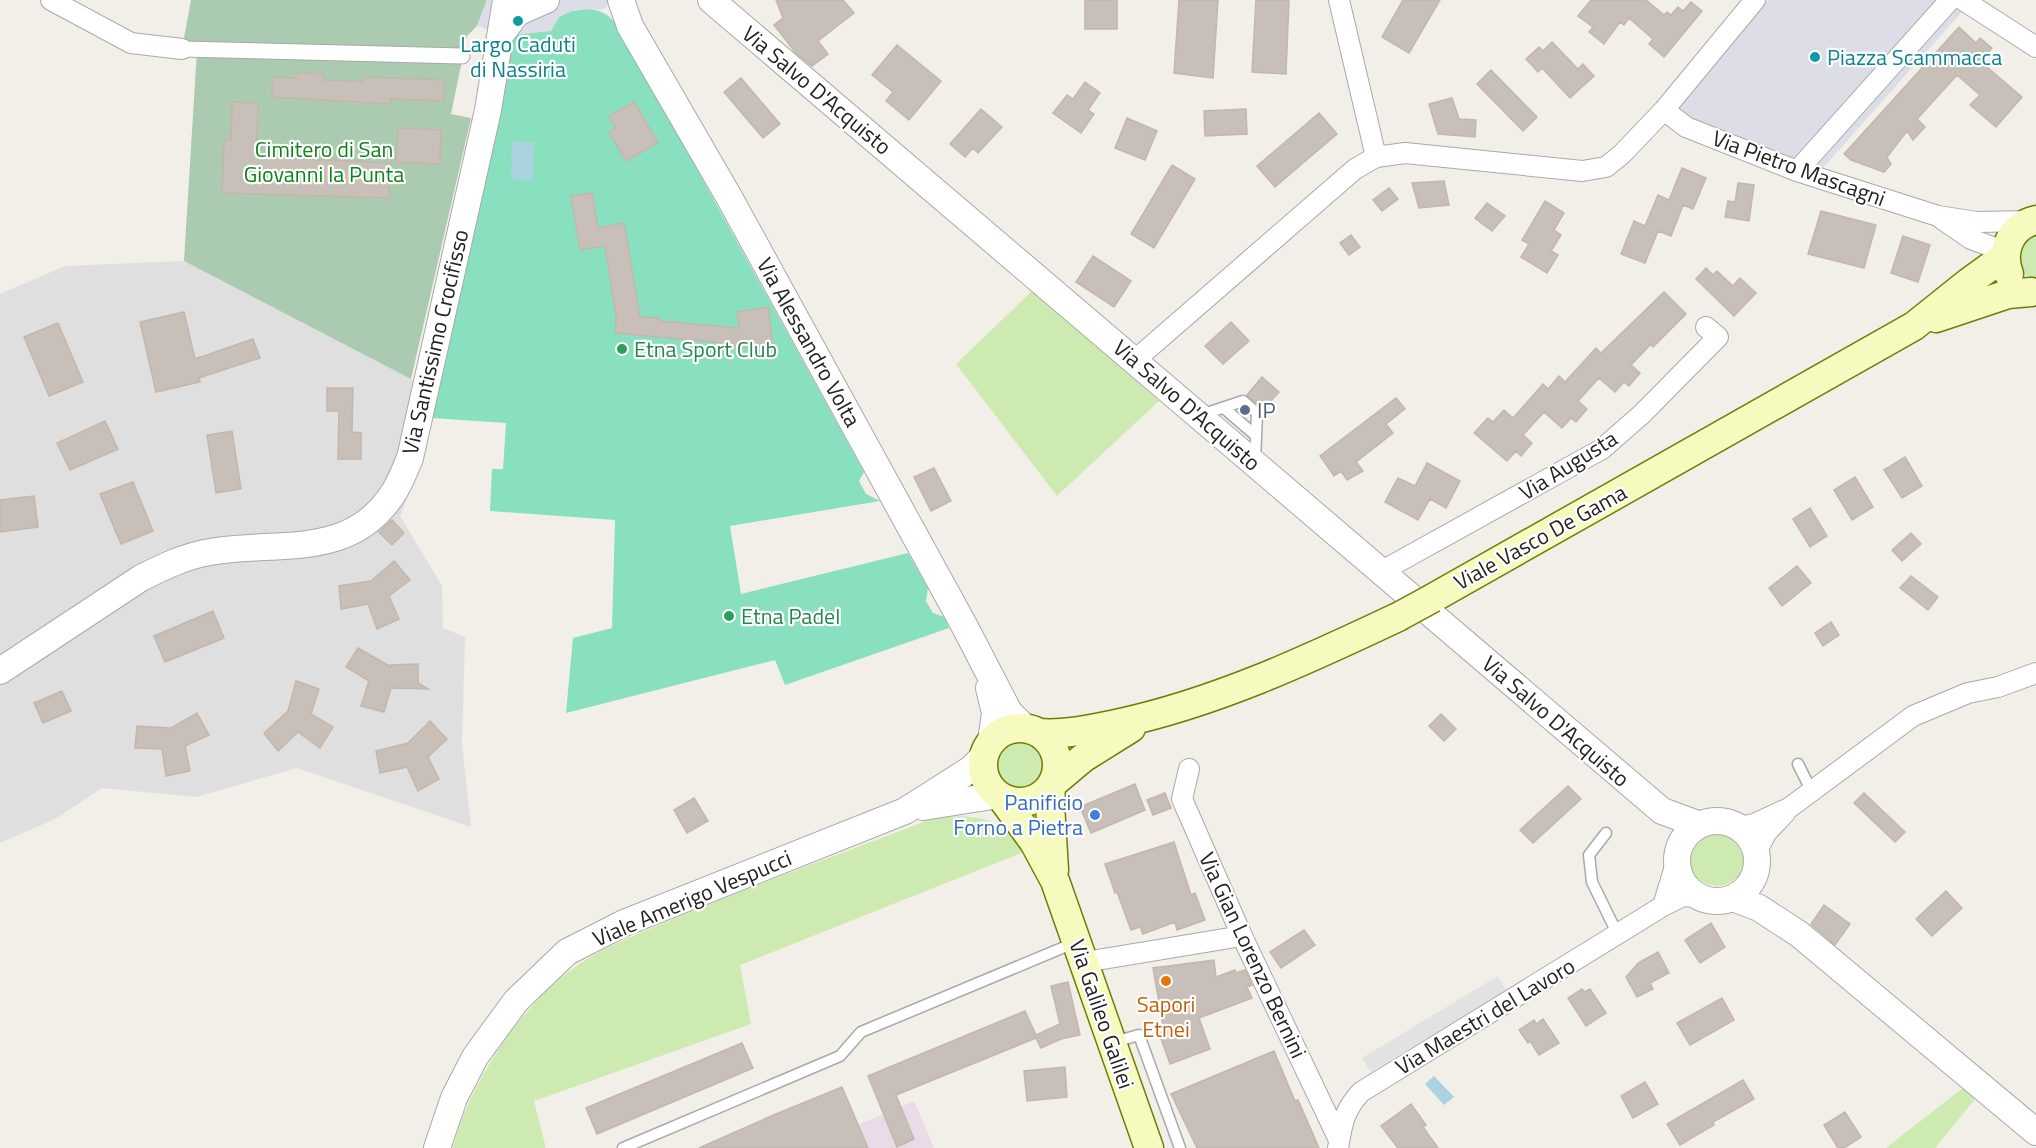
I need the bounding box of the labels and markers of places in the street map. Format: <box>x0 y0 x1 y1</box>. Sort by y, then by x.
marker: Largo Caduti di Nassiria <box>511 14 525 28</box>
place label: Largo Caduti di Nassiria <box>460 27 576 86</box>
place label: Piazza Scammacca <box>1827 40 2002 74</box>
marker: Piazza Scammacca <box>1808 50 1822 64</box>
place label: Etna Sport Club <box>634 332 777 366</box>
marker: Etna Sport Club <box>615 342 629 356</box>
place label: IP <box>1257 393 1275 427</box>
marker: IP <box>1238 403 1252 417</box>
place label: Etna Padel <box>741 599 840 633</box>
marker: Etna Padel <box>722 609 736 623</box>
place label: Panificio Forno a Pietra <box>953 785 1083 844</box>
marker: Panificio Forno a Pietra <box>1088 808 1102 822</box>
marker: Sapori Etnei <box>1159 974 1173 988</box>
place label: Sapori Etnei <box>1137 987 1195 1046</box>

